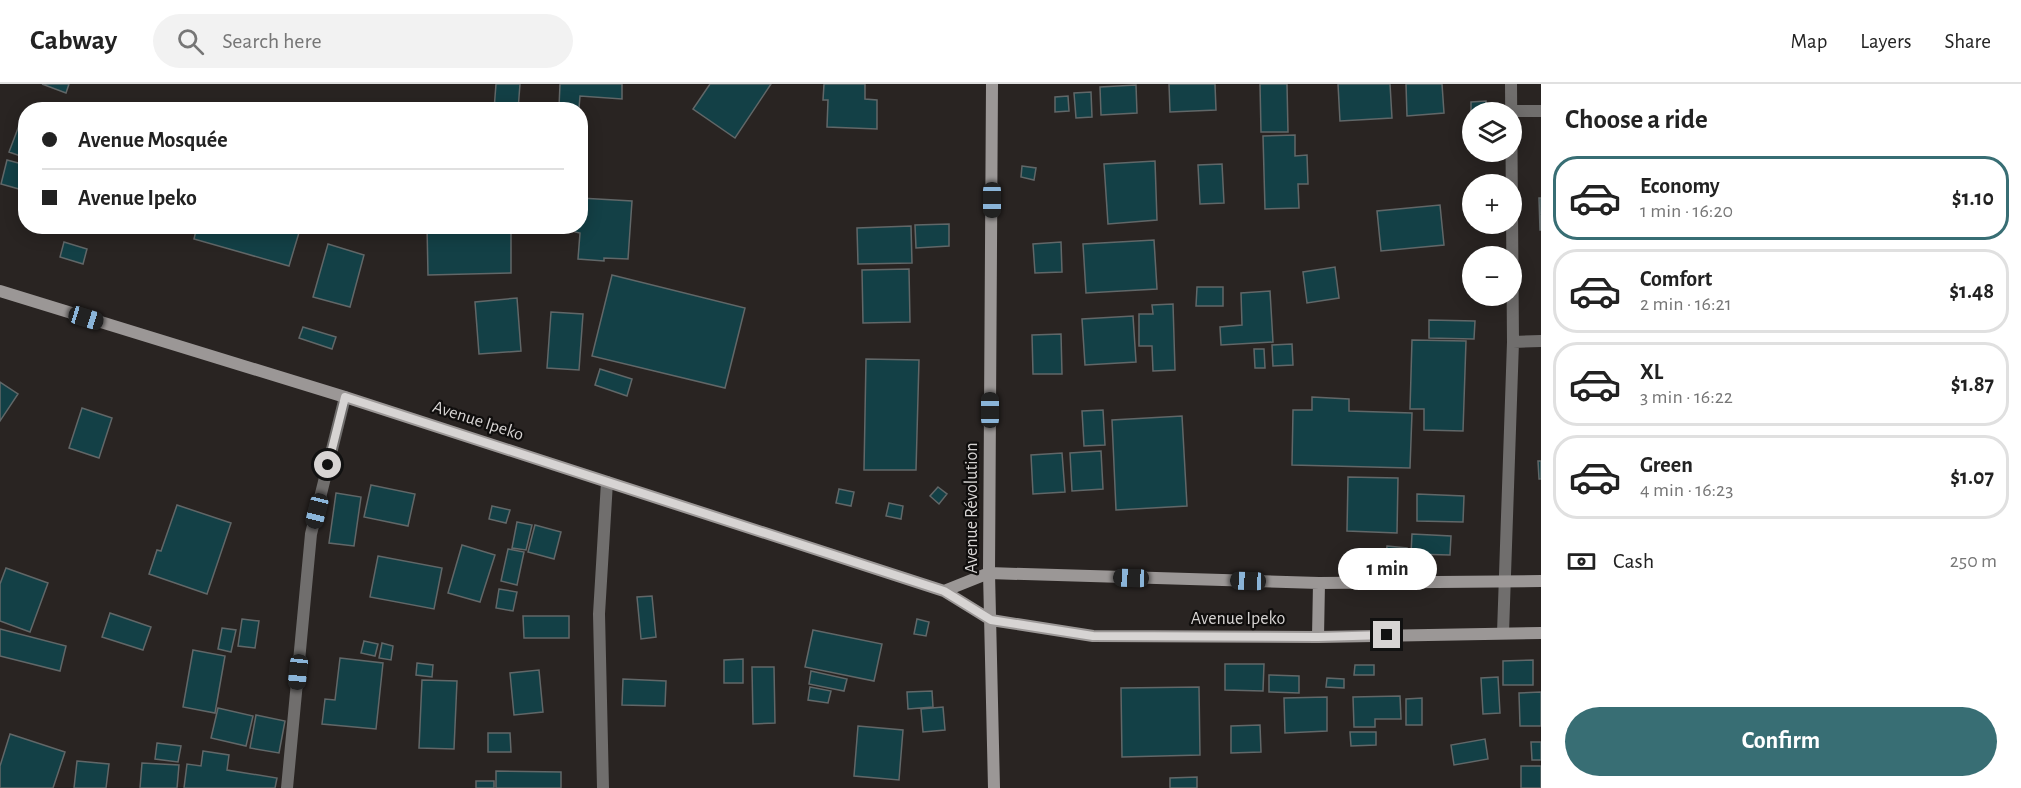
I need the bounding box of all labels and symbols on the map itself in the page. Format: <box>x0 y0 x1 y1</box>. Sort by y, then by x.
car <box>983 182 1001 218</box>
car <box>66 304 106 332</box>
car <box>981 392 999 428</box>
street label: Avenue Ipeko <box>430 398 526 444</box>
street label: Avenue Révolution <box>963 443 981 573</box>
route start <box>314 451 341 478</box>
car <box>304 491 330 531</box>
callout: 1 min <box>1338 548 1436 590</box>
car <box>1113 568 1149 588</box>
car <box>1230 571 1266 591</box>
street label: Avenue Ipeko <box>1191 610 1285 628</box>
route end <box>1373 621 1400 648</box>
car <box>287 653 309 691</box>

